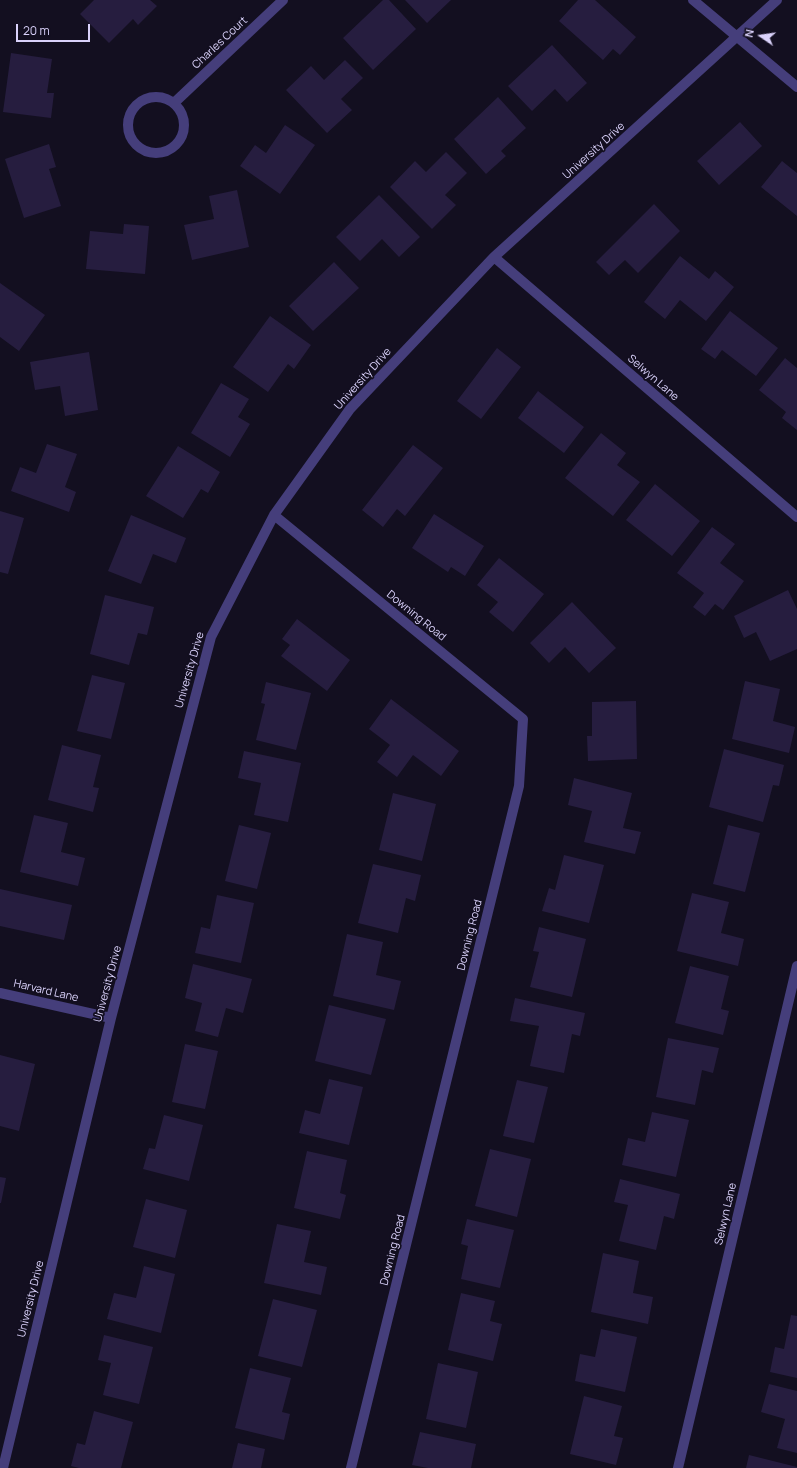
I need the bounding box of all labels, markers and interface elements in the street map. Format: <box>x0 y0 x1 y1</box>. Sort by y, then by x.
street label: Charles Court <box>190 14 250 72</box>
scale bar <box>18 16 92 42</box>
north arrow <box>741 16 781 56</box>
text: 20 m <box>23 22 50 39</box>
text: N <box>741 28 757 39</box>
street label: University Drive <box>560 120 628 182</box>
street label: University Drive <box>332 345 394 413</box>
street label: Selwyn Lane <box>625 352 681 404</box>
street label: Downing Road <box>384 588 448 644</box>
street label: University Drive <box>173 630 207 710</box>
street label: Downing Road <box>455 898 485 972</box>
street label: University Drive <box>91 944 125 1024</box>
street label: Harvard Lane <box>12 977 80 1005</box>
street label: Selwyn Lane <box>712 1182 740 1246</box>
street label: Downing Road <box>378 1213 408 1287</box>
street label: University Drive <box>15 1259 47 1339</box>

